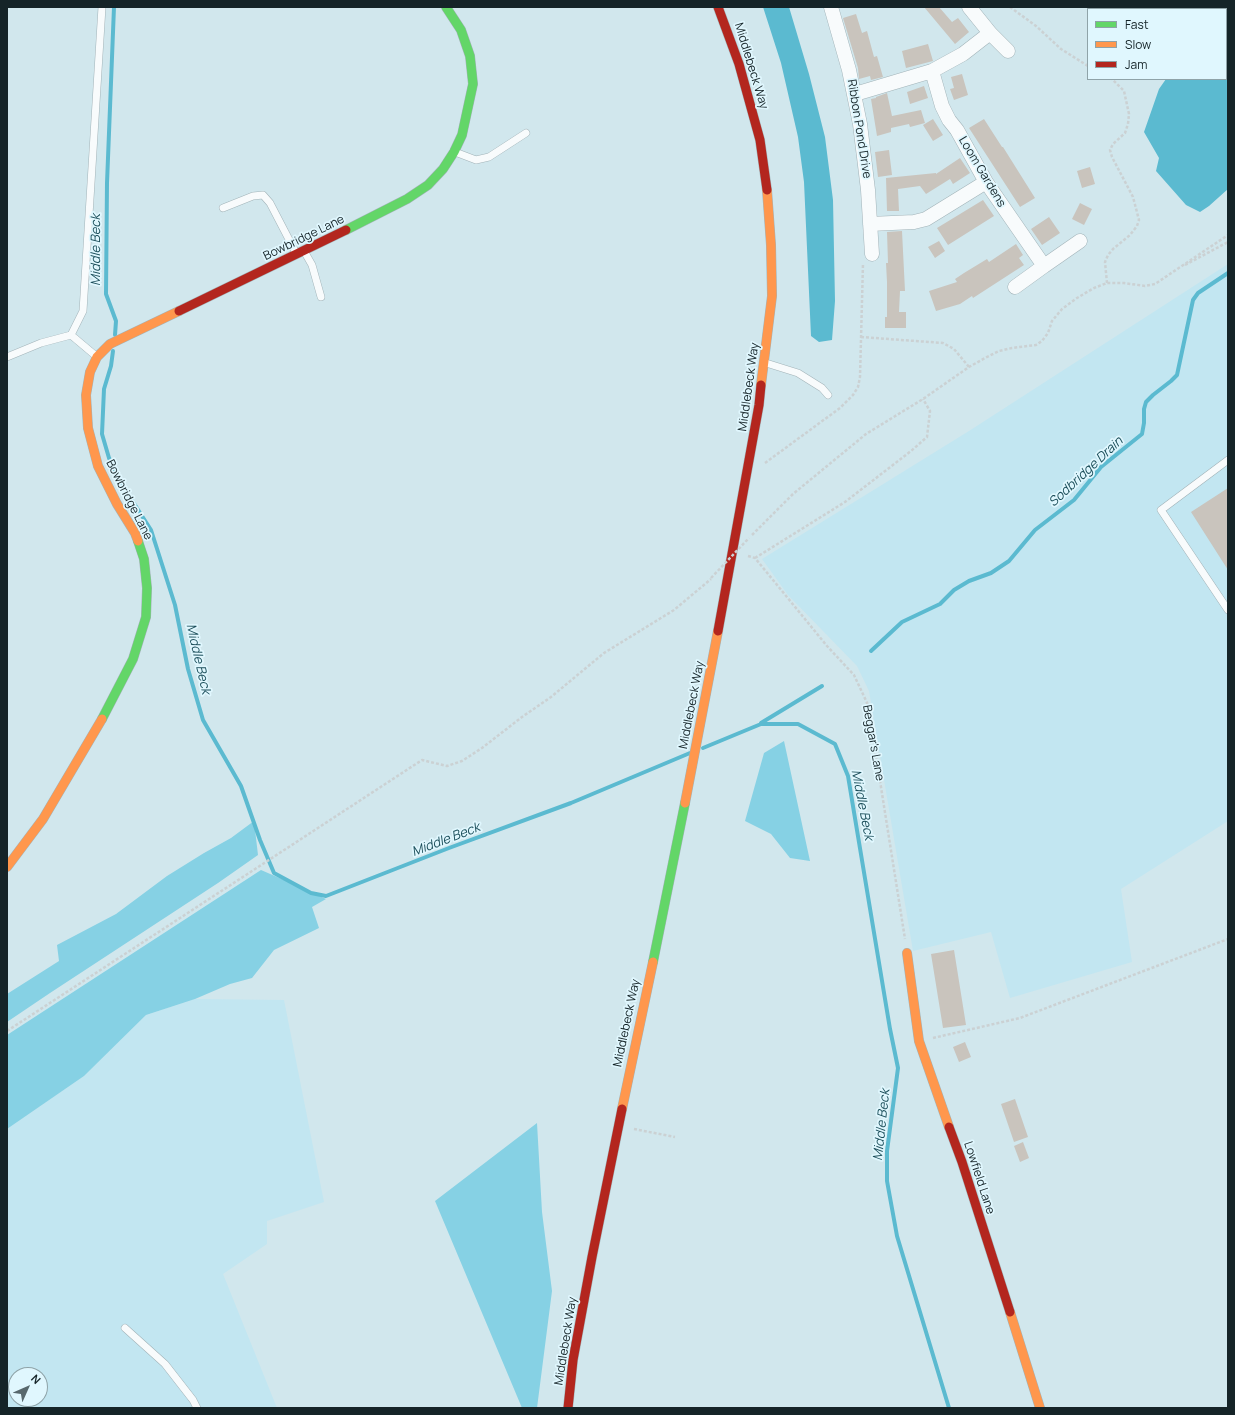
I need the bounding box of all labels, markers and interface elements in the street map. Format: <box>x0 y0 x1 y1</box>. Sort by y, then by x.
legend <box>1087 8 1227 80</box>
text: Fast <box>1125 16 1149 33</box>
street label: Middlebeck Way <box>731 21 771 111</box>
text: Slow <box>1125 36 1151 53</box>
text: Jam <box>1125 56 1147 73</box>
street label: Ribbon Pond Drive <box>844 78 874 180</box>
street label: Loom Gardens <box>955 134 1009 210</box>
street label: Bowbridge Lane <box>261 212 347 264</box>
water label: Middle Beck <box>88 214 104 286</box>
street label: Middlebeck Way <box>736 342 762 432</box>
water label: Sodbridge Drain <box>1046 434 1126 510</box>
street label: Bowbridge Lane <box>103 457 155 543</box>
water label: Middle Beck <box>182 622 214 696</box>
street label: Middlebeck Way <box>676 660 708 750</box>
street label: Beggar's Lane <box>859 704 887 782</box>
water label: Middle Beck <box>847 768 877 842</box>
water label: Middle Beck <box>410 820 482 860</box>
street label: Middlebeck Way <box>611 978 643 1068</box>
water label: Middle Beck <box>870 1088 894 1162</box>
street label: Lowfield Lane <box>960 1140 998 1216</box>
street label: Middlebeck Way <box>552 1296 580 1386</box>
north arrow <box>8 1367 48 1407</box>
text: N <box>28 1371 44 1387</box>

